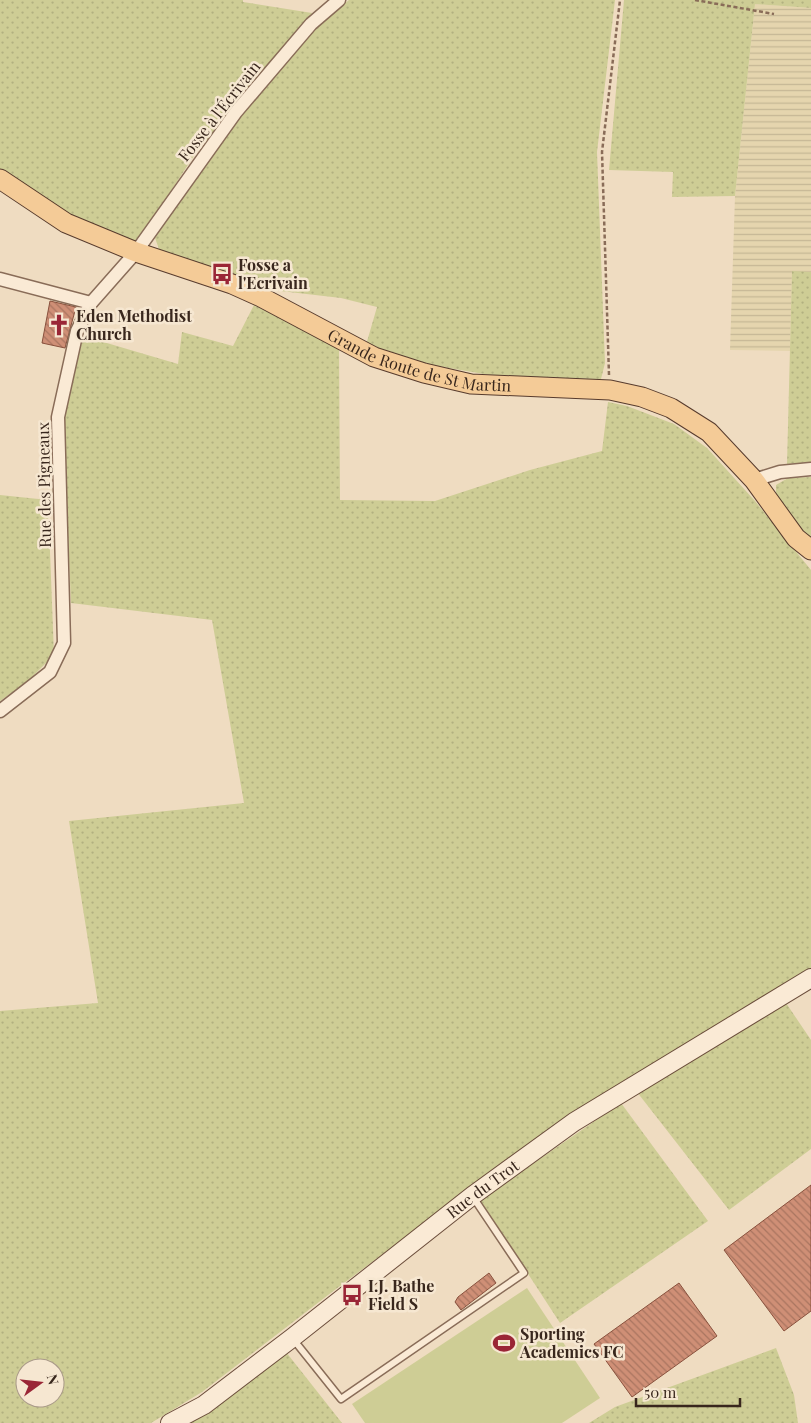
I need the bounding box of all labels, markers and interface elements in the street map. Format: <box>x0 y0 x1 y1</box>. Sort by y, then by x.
street label: Fosse à l'Écrivain <box>173 56 265 165</box>
place label: Fosse a l'Ecrivain <box>238 254 308 293</box>
bus stop icon: Fosse a l'Ecrivain <box>209 261 235 287</box>
place label: Eden Methodist Church <box>76 305 192 344</box>
church icon: Eden Methodist Church <box>46 312 72 338</box>
street label: Grande Route de St Martin <box>324 323 512 396</box>
street label: Rue des Pigneaux <box>32 421 55 548</box>
street label: Rue du Trot <box>442 1154 523 1222</box>
place label: I.J. Bathe Field S <box>368 1275 434 1314</box>
bus stop icon: I.J. Bathe Field S <box>339 1282 365 1308</box>
place label: Sporting Academics FC <box>519 1323 624 1362</box>
sports icon: Sporting Academics FC <box>491 1330 517 1356</box>
north arrow <box>15 1358 65 1408</box>
text: N <box>43 1372 64 1387</box>
scale bar <box>636 1376 740 1408</box>
text: 50 m <box>644 1382 677 1402</box>

